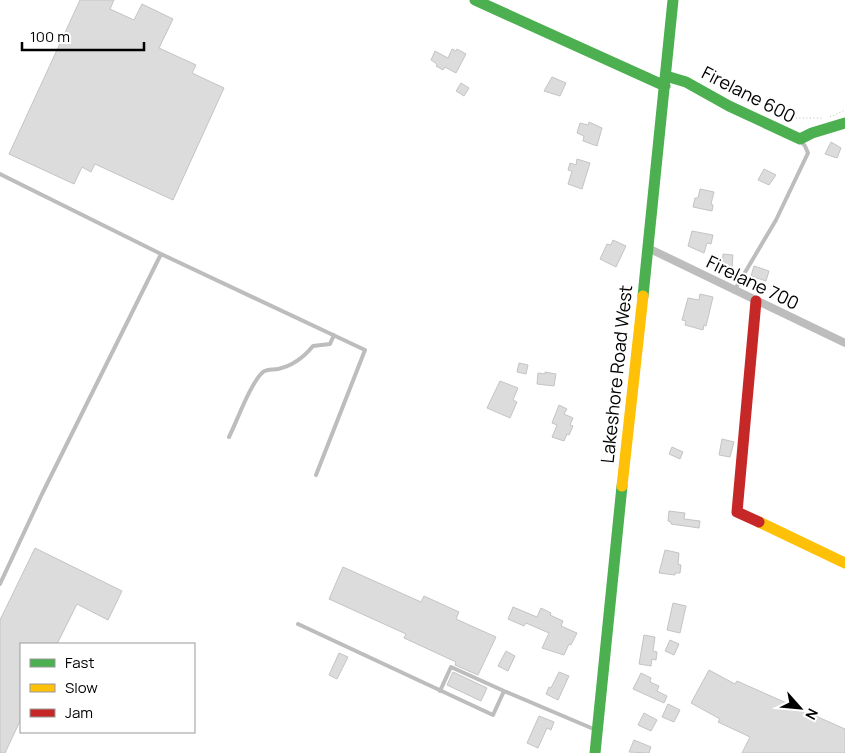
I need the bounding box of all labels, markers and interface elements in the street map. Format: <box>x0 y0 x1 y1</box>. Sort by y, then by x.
scale bar <box>22 20 145 52</box>
text: 100 m <box>30 26 70 47</box>
street label: Firelane 600 <box>698 60 800 128</box>
street label: Firelane 700 <box>703 249 803 315</box>
street label: Lakeshore Road West <box>595 284 637 464</box>
legend <box>20 643 195 733</box>
text: Fast <box>65 652 94 673</box>
text: Slow <box>65 677 98 698</box>
north arrow <box>775 683 825 733</box>
text: Jam <box>65 702 93 723</box>
text: N <box>801 705 823 723</box>

